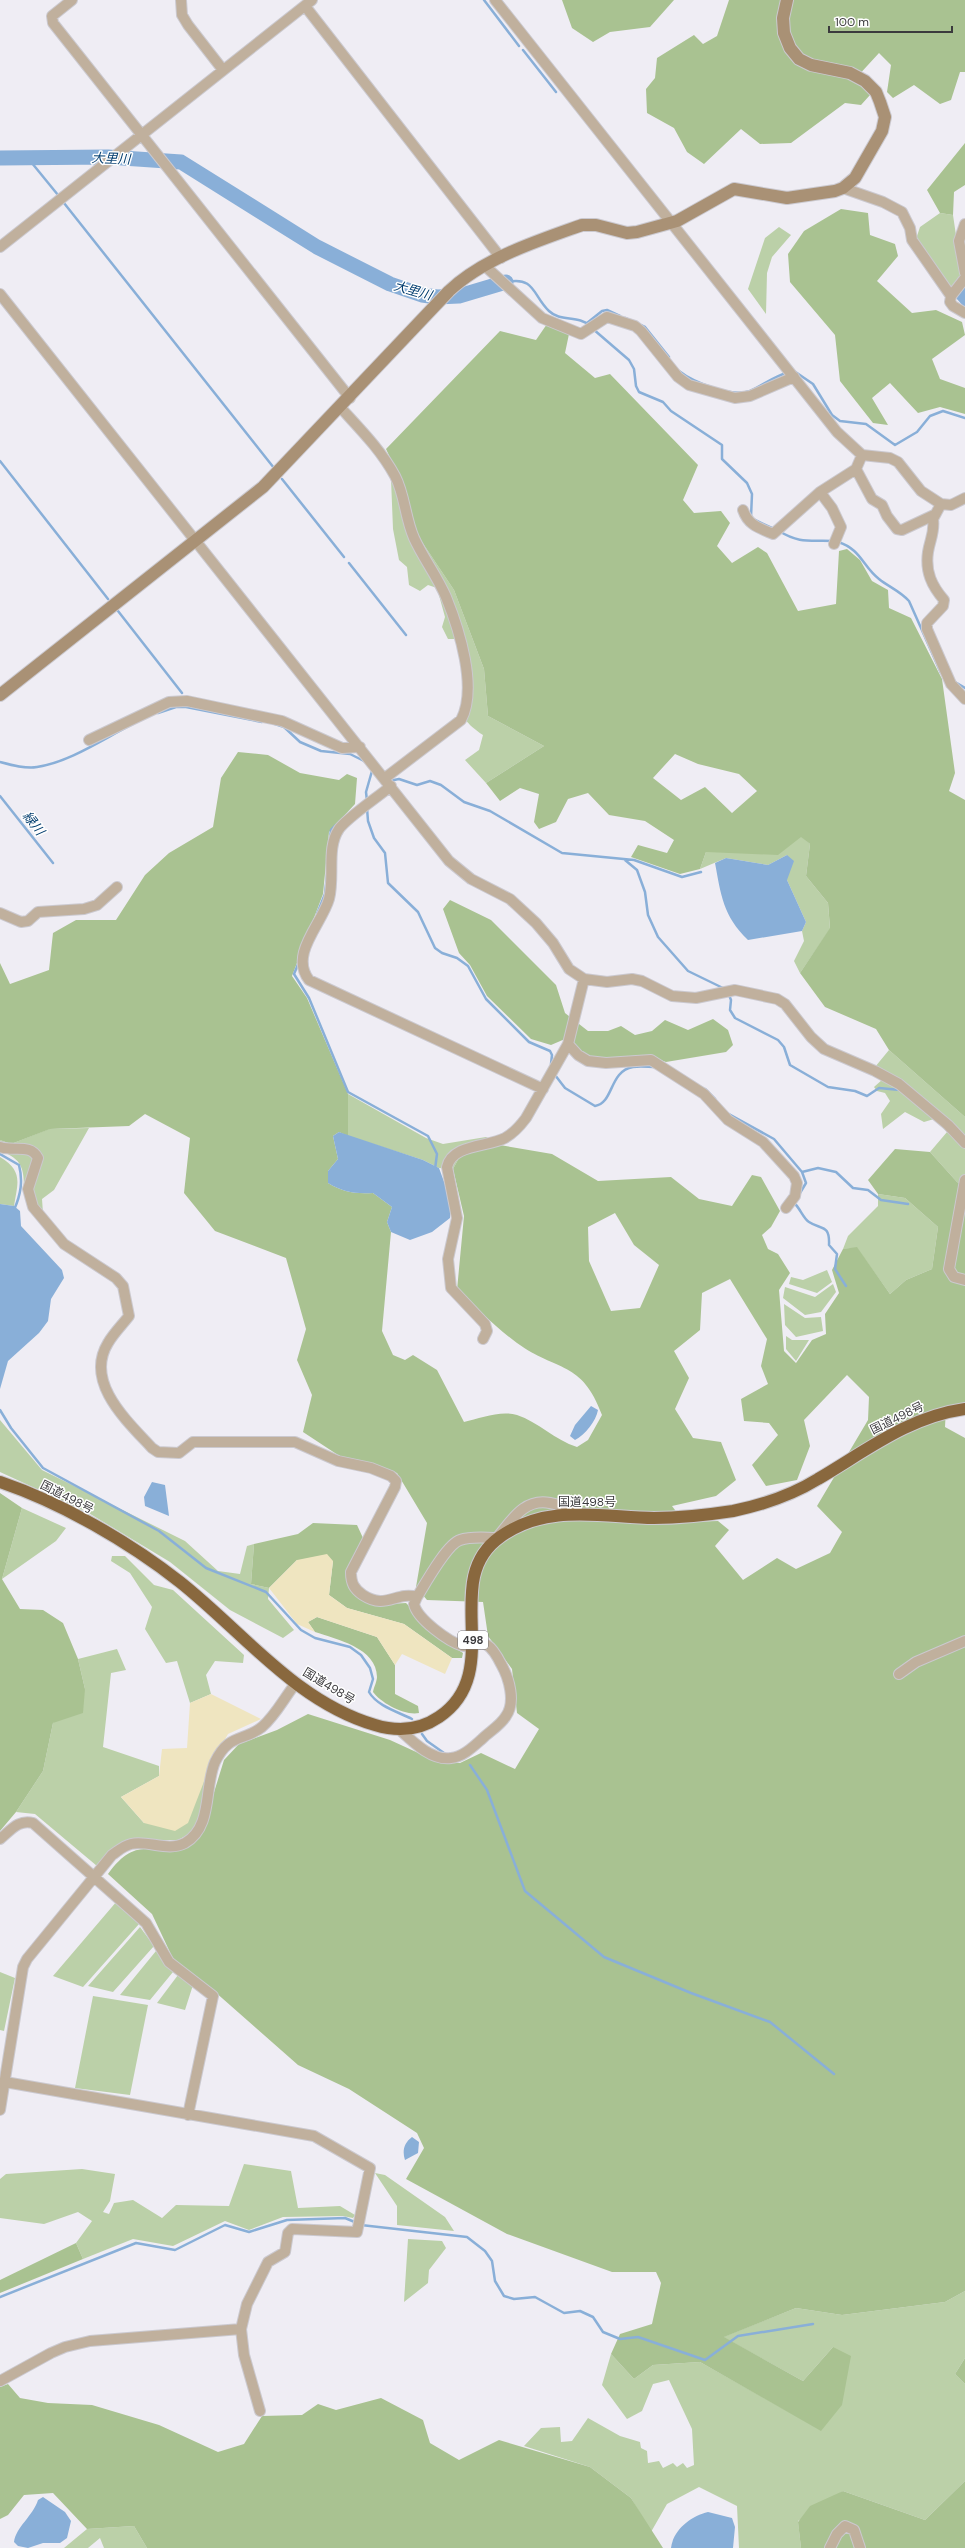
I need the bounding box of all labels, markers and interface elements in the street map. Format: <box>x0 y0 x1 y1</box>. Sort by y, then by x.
scale bar <box>829 8 952 34</box>
text: 100 m <box>835 14 869 30</box>
water label: 大里川 <box>91 149 133 168</box>
water label: 大里川 <box>392 277 436 305</box>
water label: 緑川 <box>19 808 50 840</box>
street label: 国道498号 <box>867 1398 927 1438</box>
street label: 国道498号 <box>38 1477 96 1517</box>
street label: 国道498号 <box>558 1494 616 1510</box>
road number: 498 <box>458 1631 488 1649</box>
street label: 国道498号 <box>300 1664 358 1708</box>

